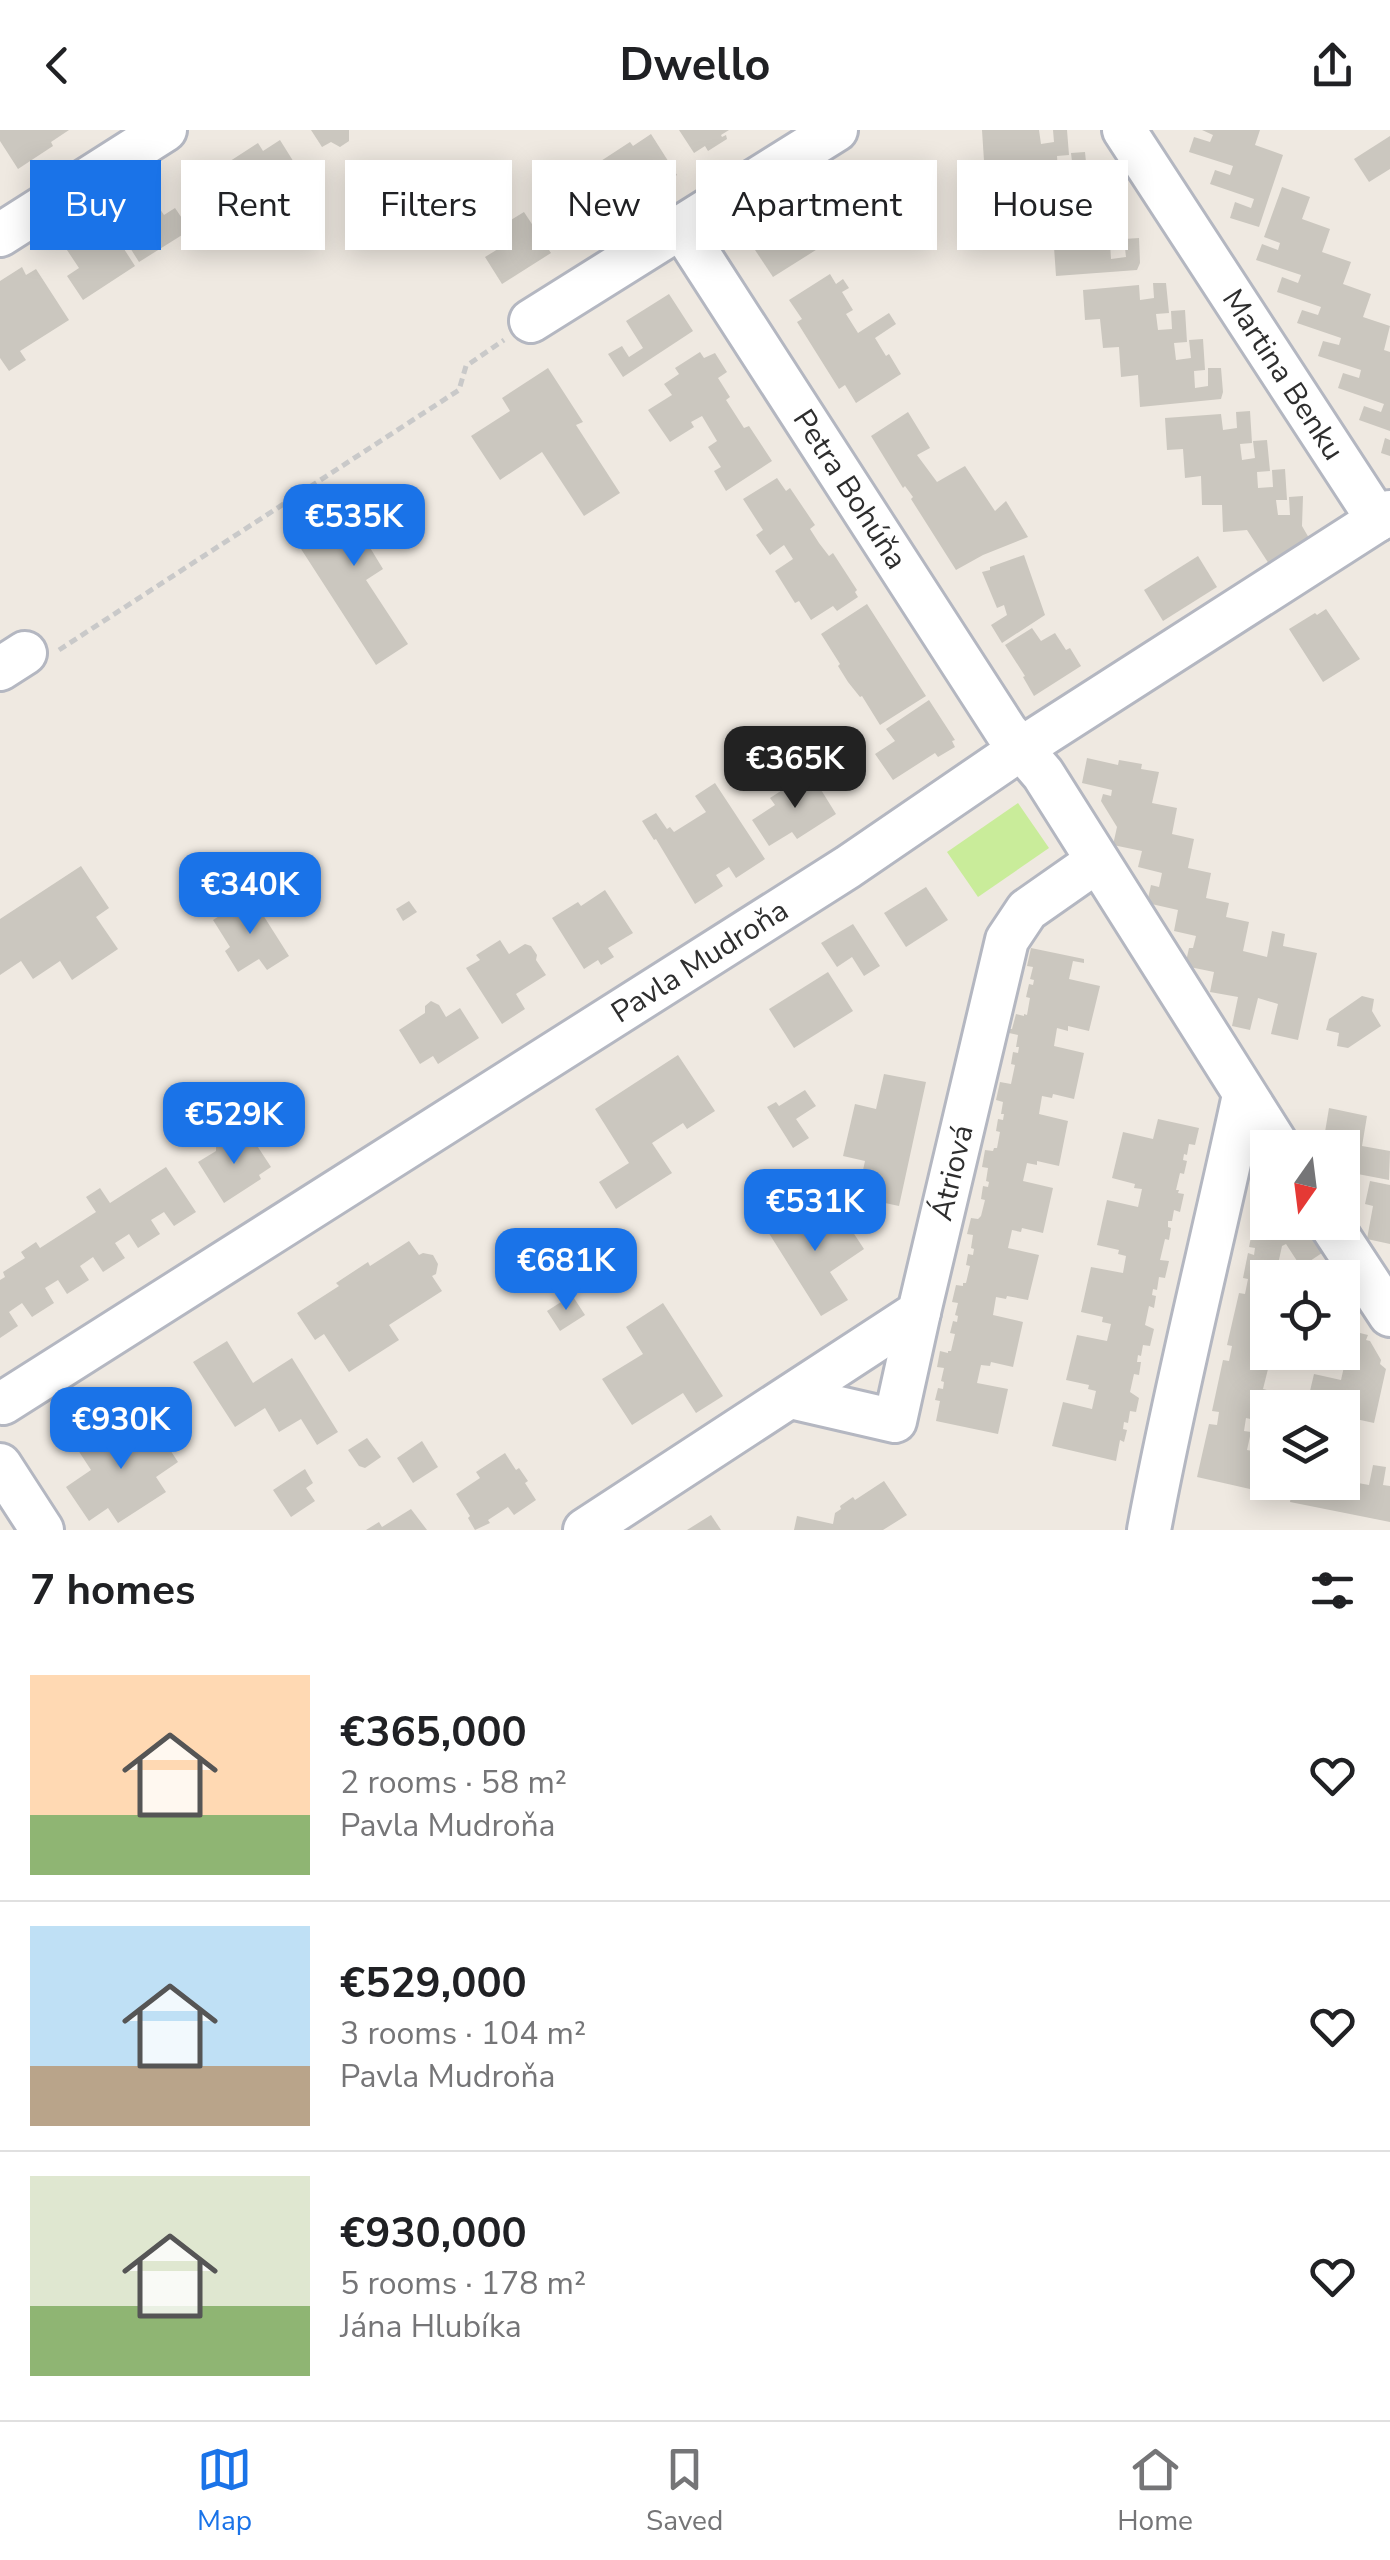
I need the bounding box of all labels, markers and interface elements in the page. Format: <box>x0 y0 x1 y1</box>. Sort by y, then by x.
text: Dwello <box>619 35 771 96</box>
icon: back <box>30 38 85 93</box>
icon: share <box>1305 38 1360 93</box>
chip: Buy <box>30 160 161 250</box>
chip: Rent <box>181 160 325 250</box>
chip: Filters <box>345 160 512 250</box>
chip: New <box>532 160 676 250</box>
chip: Apartment <box>696 160 937 250</box>
chip: House <box>957 160 1128 250</box>
street label: Martina Benku <box>1213 281 1354 468</box>
street label: Petra Bohúňa <box>783 401 917 577</box>
pin: €535K <box>284 484 424 569</box>
text: €535K <box>305 495 403 538</box>
pin: €365K <box>725 726 865 811</box>
text: €365K <box>746 737 844 780</box>
pin: €340K <box>180 852 320 937</box>
text: €340K <box>201 863 299 906</box>
street label: Pavla Mudroňa <box>603 890 796 1033</box>
pin: €529K <box>164 1082 304 1167</box>
text: €529K <box>185 1093 283 1136</box>
street label: Átriová <box>921 1121 983 1225</box>
north arrow <box>1250 1130 1360 1240</box>
map controls <box>1250 1130 1360 1500</box>
pin: €531K <box>745 1169 885 1254</box>
text: €531K <box>766 1180 864 1223</box>
pin: €681K <box>496 1228 636 1313</box>
text: €681K <box>517 1239 615 1282</box>
button: locate <box>1250 1260 1360 1370</box>
pin: €930K <box>51 1387 191 1472</box>
button: layers <box>1250 1390 1360 1500</box>
text: €930K <box>72 1398 170 1441</box>
text: 7 homes <box>30 1562 195 1619</box>
icon: filters <box>1305 1563 1360 1618</box>
text: €365,000 <box>340 1704 527 1761</box>
icon: home <box>110 1715 230 1835</box>
icon: heart <box>1305 1748 1360 1803</box>
text: 2 rooms · 58 m² <box>340 1761 567 1804</box>
text: Pavla Mudroňa <box>340 1804 556 1847</box>
text: €529,000 <box>340 1955 527 2012</box>
icon: home <box>110 1966 230 2086</box>
icon: heart <box>1305 1999 1360 2054</box>
text: 3 rooms · 104 m² <box>340 2012 586 2055</box>
text: Pavla Mudroňa <box>340 2055 556 2098</box>
text: €930,000 <box>340 2205 527 2262</box>
icon: home <box>110 2216 230 2336</box>
icon: heart <box>1305 2249 1360 2304</box>
text: 5 rooms · 178 m² <box>340 2262 586 2305</box>
text: Jána Hlubíka <box>340 2305 522 2348</box>
tab: Map <box>197 2442 252 2540</box>
tab: Saved <box>646 2442 723 2540</box>
tab: Home <box>1117 2442 1193 2540</box>

